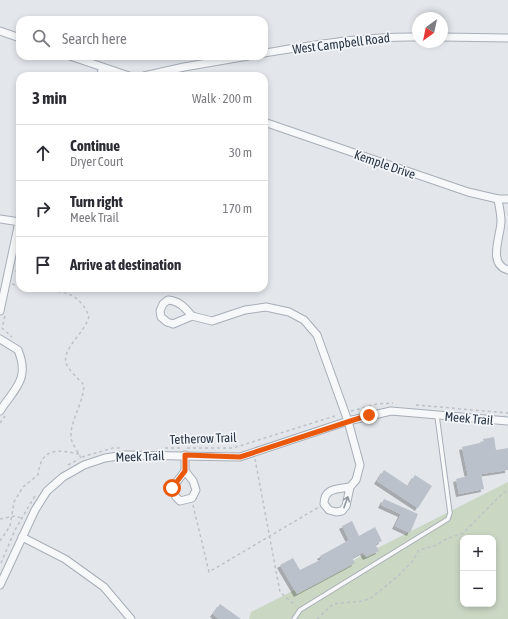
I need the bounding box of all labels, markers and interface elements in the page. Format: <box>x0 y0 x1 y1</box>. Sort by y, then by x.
north arrow <box>412 12 448 48</box>
search box <box>16 16 268 60</box>
icon: search <box>30 27 52 49</box>
text: Search here <box>62 30 127 47</box>
street label: West Campbell Road <box>291 30 391 57</box>
text: 3 min <box>32 88 67 108</box>
text: Walk · 200 m <box>192 91 252 106</box>
text: Continue <box>70 137 120 154</box>
icon: ahead <box>32 142 54 164</box>
text: 30 m <box>229 145 252 160</box>
street label: Kemple Drive <box>352 147 418 182</box>
text: Dryer Court <box>70 154 124 169</box>
text: Turn right <box>70 193 123 210</box>
icon: right <box>32 198 54 220</box>
text: 170 m <box>223 201 252 216</box>
text: Meek Trail <box>70 210 119 225</box>
icon: arrive <box>32 254 54 276</box>
text: Arrive at destination <box>70 256 181 273</box>
route end <box>360 406 378 424</box>
street label: Meek Trail <box>444 409 495 428</box>
street label: Tetherow Trail <box>169 430 237 447</box>
street label: Meek Trail <box>115 448 165 465</box>
route start <box>163 479 181 497</box>
one-way arrow <box>343 496 350 509</box>
map controls <box>460 535 496 607</box>
button: + <box>460 535 496 571</box>
button: − <box>460 571 496 607</box>

